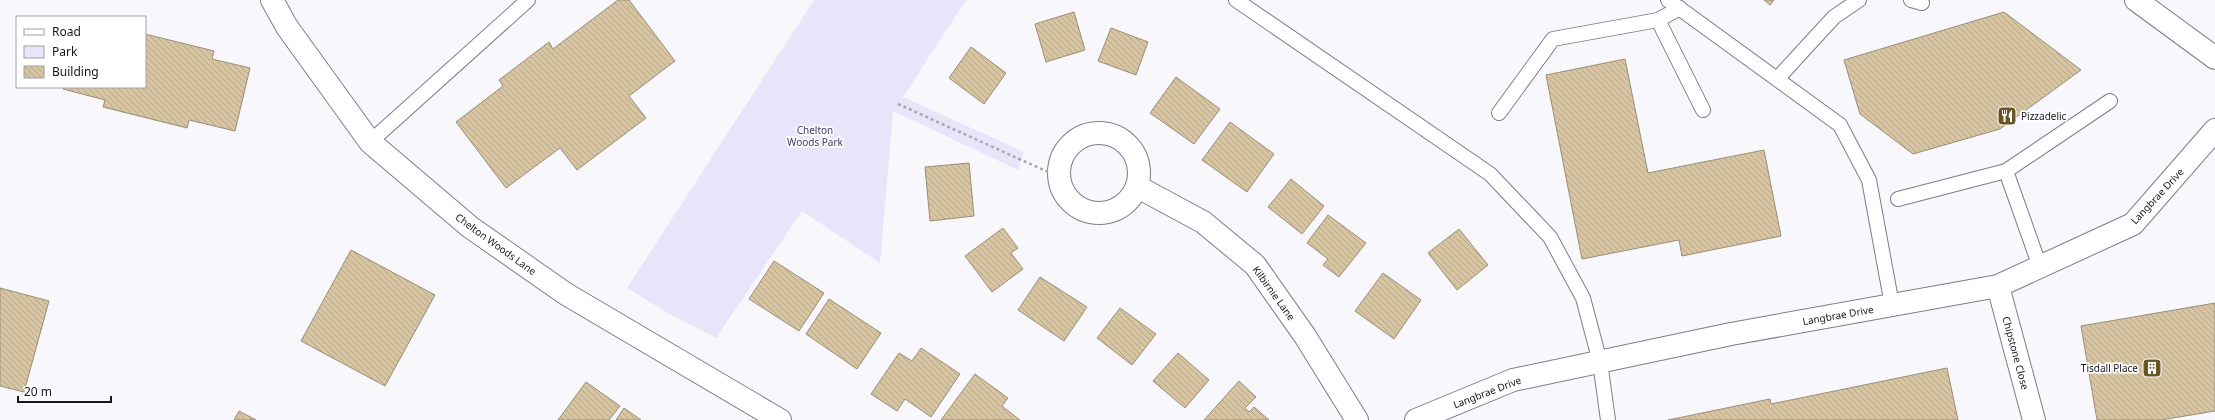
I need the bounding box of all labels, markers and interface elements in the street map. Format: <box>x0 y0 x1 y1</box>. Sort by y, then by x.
legend <box>16 16 146 88</box>
text: Road <box>52 23 81 40</box>
text: Park <box>52 43 78 60</box>
text: Building <box>52 63 99 80</box>
restaurant icon: Pizzadelic <box>1996 105 2018 127</box>
place label: Pizzadelic <box>2021 109 2067 123</box>
park label: Chelton Woods Park <box>787 123 844 149</box>
street label: Langbrae Drive <box>2127 165 2187 227</box>
street label: Chelton Woods Lane <box>453 210 539 278</box>
street label: Kilbirnie Lane <box>1250 263 1299 323</box>
street label: Langbrae Drive <box>1801 302 1875 328</box>
street label: Chipstone Close <box>1999 315 2033 392</box>
building icon: Tisdall Place <box>2141 357 2163 379</box>
place label: Tisdall Place <box>2081 361 2138 375</box>
street label: Langbrae Drive <box>1451 372 1523 411</box>
scale bar <box>18 378 111 404</box>
text: 20 m <box>24 383 52 400</box>

